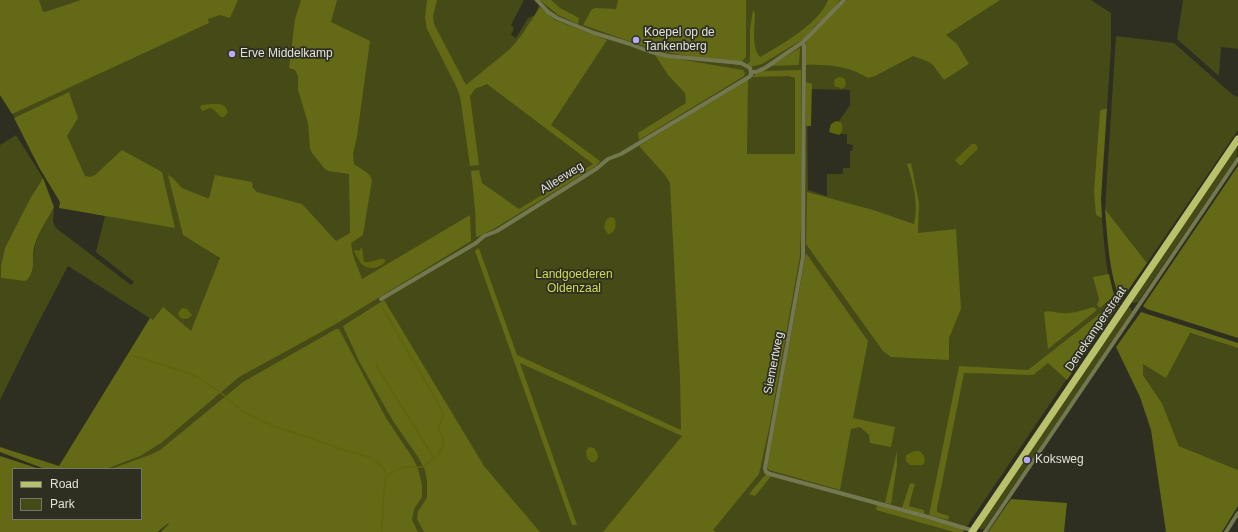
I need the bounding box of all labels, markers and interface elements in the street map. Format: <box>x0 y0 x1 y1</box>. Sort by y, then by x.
place label: Koepel op de Tankenberg <box>644 26 715 54</box>
marker: Koepel op de Tankenberg <box>631 35 641 45</box>
place label: Erve Middelkamp <box>240 47 333 61</box>
marker: Erve Middelkamp <box>227 49 237 59</box>
street label: Alleeweg <box>538 159 586 197</box>
park label: Landgoederen Oldenzaal <box>535 268 613 296</box>
street label: Denekamperstraat <box>1062 284 1130 374</box>
street label: Siemertweg <box>761 331 787 395</box>
place label: Koksweg <box>1035 453 1084 467</box>
marker: Koksweg <box>1022 455 1032 465</box>
legend <box>12 468 142 520</box>
text: Road <box>50 477 79 491</box>
text: Park <box>50 497 75 511</box>

